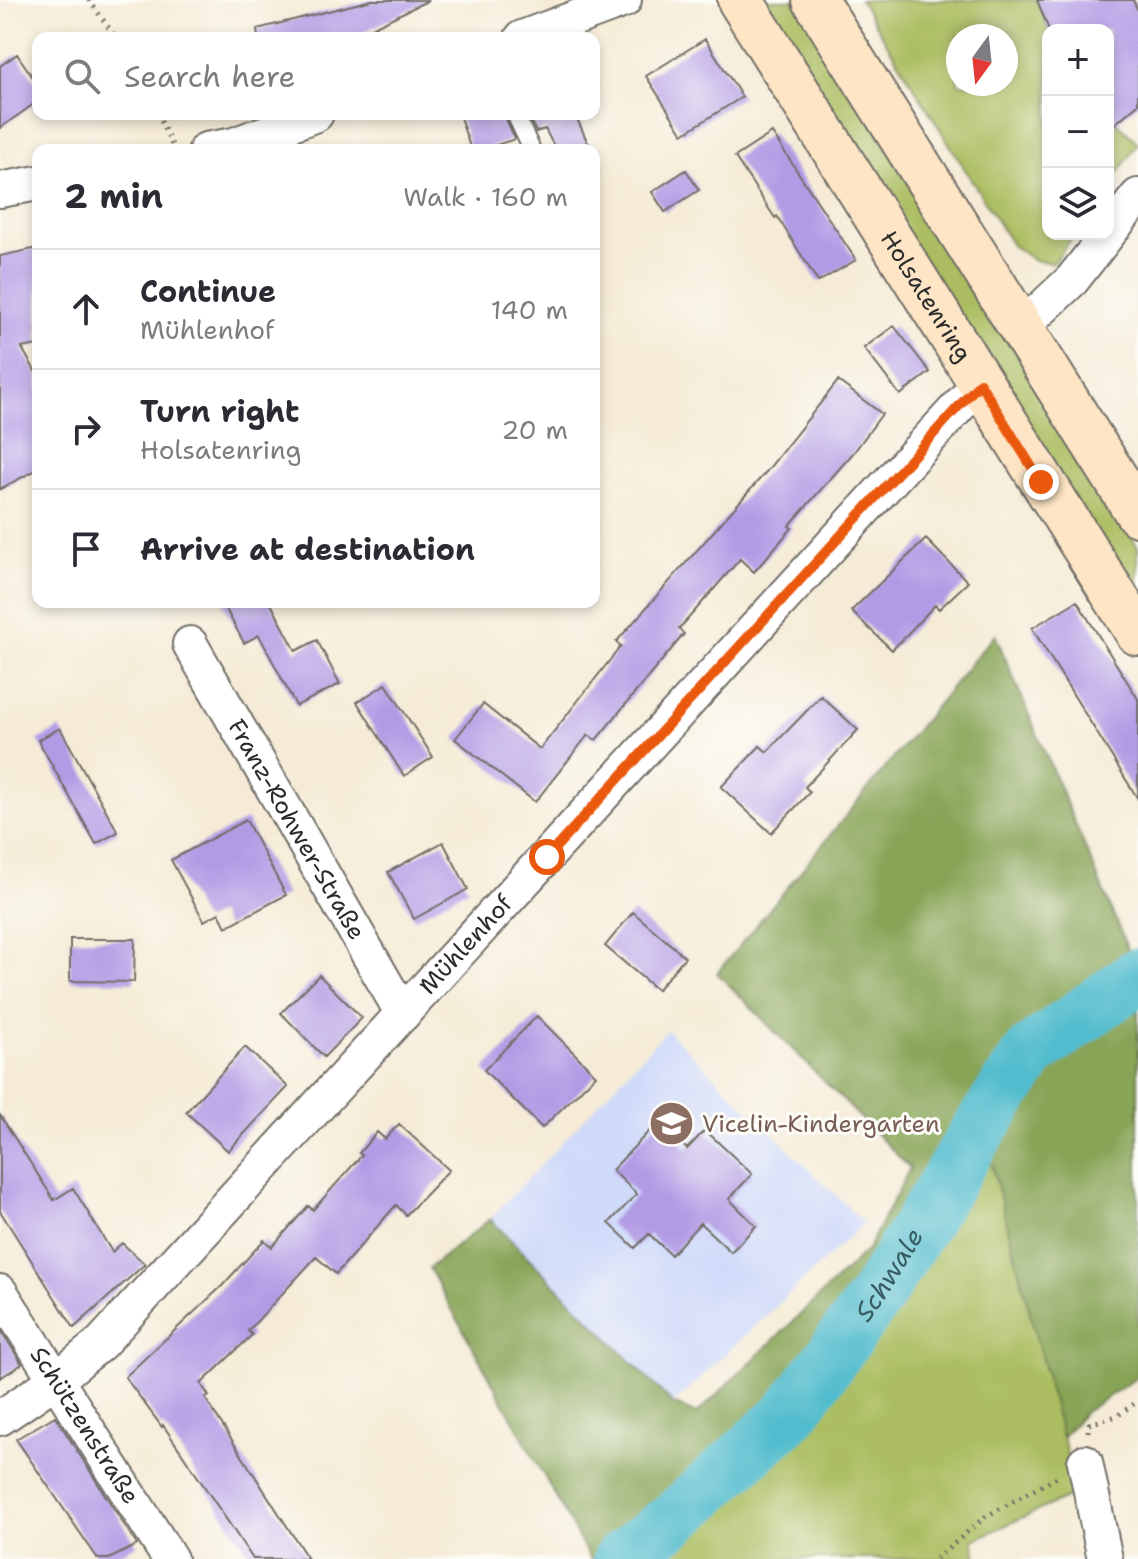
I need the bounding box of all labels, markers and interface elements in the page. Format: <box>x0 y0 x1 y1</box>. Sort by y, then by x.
north arrow <box>946 24 1018 96</box>
map controls <box>1042 24 1114 240</box>
button: + <box>1042 24 1114 96</box>
search box <box>32 32 600 120</box>
icon: search <box>60 54 104 98</box>
text: Search here <box>124 56 295 97</box>
button: − <box>1042 96 1114 168</box>
button: layers <box>1042 168 1114 240</box>
text: 2 min <box>64 173 163 219</box>
text: Walk · 160 m <box>403 179 568 214</box>
street label: Holsatenring <box>873 225 980 368</box>
text: Continue <box>140 271 276 312</box>
icon: ahead <box>64 287 108 331</box>
text: 140 m <box>491 292 568 327</box>
text: Mühlenhof <box>140 312 275 347</box>
text: Turn right <box>140 391 299 432</box>
icon: right <box>64 407 108 451</box>
text: 20 m <box>501 412 568 447</box>
text: Holsatenring <box>140 432 301 467</box>
route end <box>1023 464 1059 500</box>
icon: arrive <box>64 527 108 571</box>
text: Arrive at destination <box>140 529 475 570</box>
street label: Franz-Rohwer-Straße <box>221 713 373 946</box>
route start <box>529 839 565 875</box>
street label: Mühlenhof <box>412 887 520 1001</box>
school or university icon: Vicelin-Kindergarten <box>647 1100 695 1148</box>
place label: Vicelin-Kindergarten <box>702 1108 940 1140</box>
water label: Schwale <box>846 1221 931 1328</box>
street label: Schützenstraße <box>23 1341 147 1510</box>

